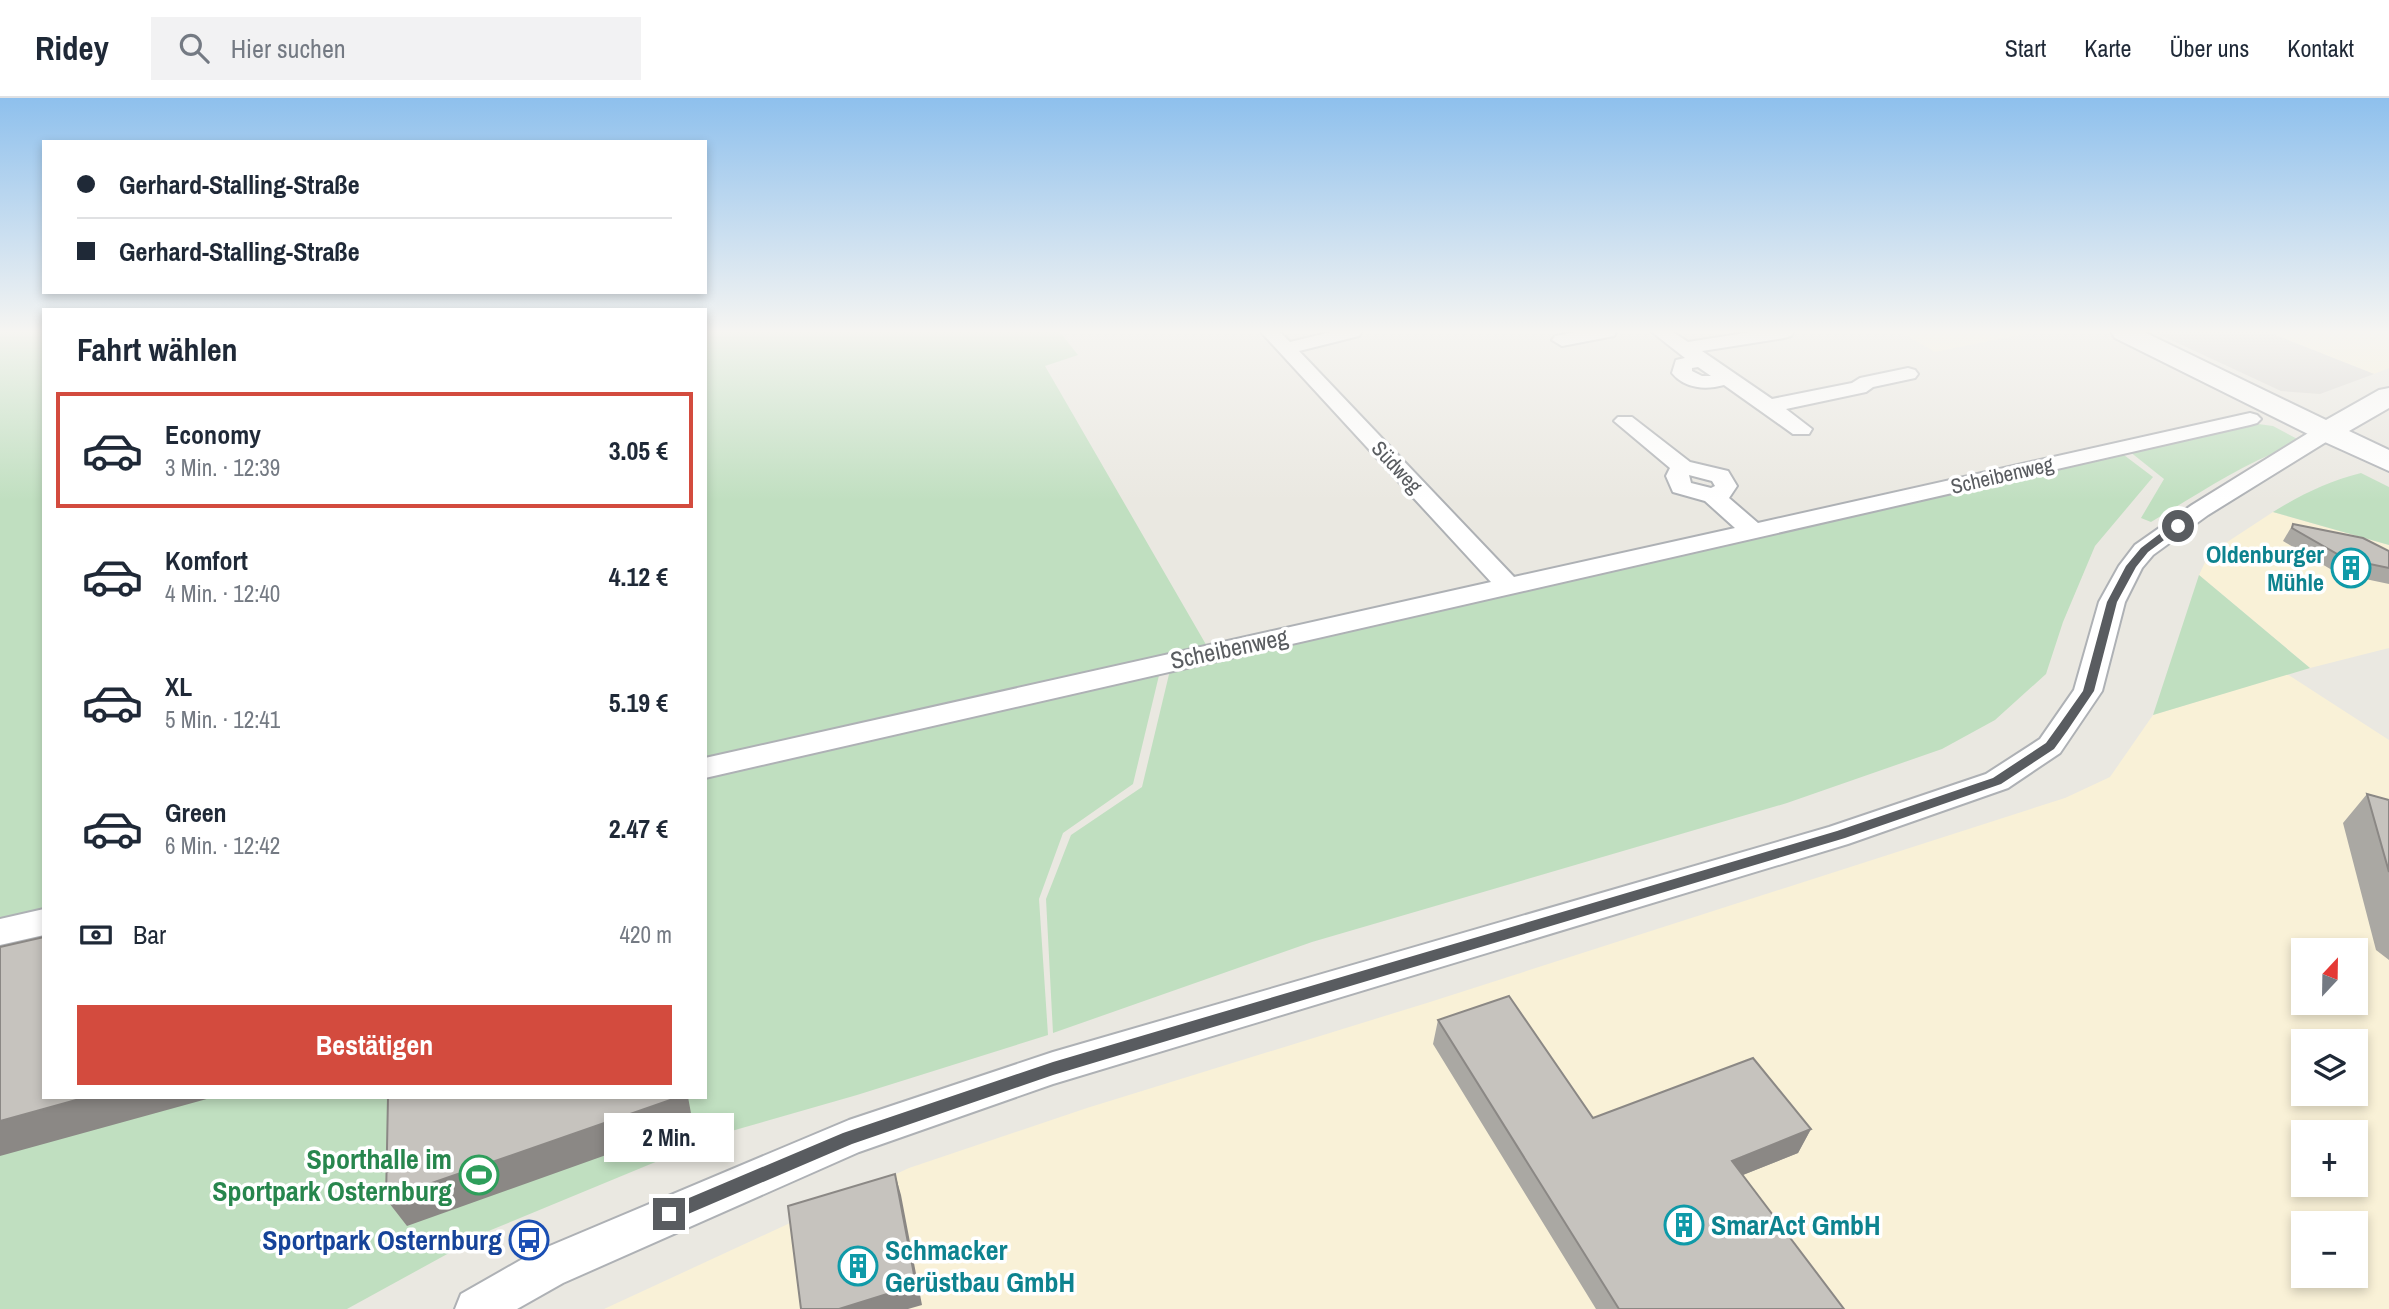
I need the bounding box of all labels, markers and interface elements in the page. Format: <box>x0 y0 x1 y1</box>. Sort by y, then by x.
search box <box>151 17 641 80</box>
text: Ridey <box>35 26 109 70</box>
icon: search <box>175 29 213 67</box>
text: Hier suchen <box>231 31 346 66</box>
text: Start <box>2005 32 2046 64</box>
text: Karte <box>2084 32 2131 64</box>
text: Über uns <box>2169 32 2249 64</box>
text: Kontakt <box>2287 32 2354 64</box>
text: Gerhard-Stalling-Straße <box>119 167 360 202</box>
text: Gerhard-Stalling-Straße <box>119 234 360 269</box>
text: Fahrt wählen <box>77 328 238 371</box>
text: Economy <box>165 417 261 452</box>
icon: car <box>81 419 144 482</box>
text: 3.05 € <box>609 433 668 468</box>
street label: Südweg <box>1365 434 1429 500</box>
street label: Scheibenweg <box>1948 449 2057 501</box>
text: 3 Min. · 12:39 <box>165 452 280 483</box>
route start <box>2162 510 2194 542</box>
place label: Oldenburger Mühle <box>2206 538 2324 598</box>
text: Komfort <box>165 543 248 578</box>
icon: car <box>81 545 144 608</box>
building icon: Oldenburger Mühle <box>2330 547 2372 589</box>
text: 4.12 € <box>609 559 668 594</box>
text: 4 Min. · 12:40 <box>165 578 280 609</box>
street label: Scheibenweg <box>1167 620 1291 676</box>
text: XL <box>165 669 192 704</box>
icon: car <box>81 671 144 734</box>
text: 5.19 € <box>609 685 668 720</box>
text: 5 Min. · 12:41 <box>165 704 280 735</box>
text: Green <box>165 795 227 830</box>
icon: car <box>81 797 144 860</box>
text: 2.47 € <box>609 811 668 846</box>
text: 6 Min. · 12:42 <box>165 830 280 861</box>
icon: cash <box>77 916 115 954</box>
text: Bar <box>133 917 166 952</box>
text: 420 m <box>620 919 672 950</box>
north arrow <box>2291 938 2368 1015</box>
map controls <box>2291 938 2368 1288</box>
button: Bestätigen <box>77 1005 672 1085</box>
button: layers <box>2291 1029 2368 1106</box>
callout: 2 Min. <box>604 1112 734 1162</box>
button: + <box>2291 1120 2368 1197</box>
text: 2 Min. <box>642 1122 696 1153</box>
place label: Sporthalle im Sportpark Osternburg <box>212 1140 452 1210</box>
sports icon: Sporthalle im Sportpark Osternburg <box>458 1154 500 1196</box>
route end <box>653 1198 685 1230</box>
building icon: SmarAct GmbH <box>1663 1204 1705 1246</box>
place label: SmarAct GmbH <box>1711 1206 1881 1244</box>
button: − <box>2291 1211 2368 1288</box>
bus stop icon: Sportpark Osternburg <box>508 1219 550 1261</box>
place label: Sportpark Osternburg <box>262 1221 502 1259</box>
place label: Schmacker Gerüstbau GmbH <box>885 1231 1075 1301</box>
building icon: Schmacker Gerüstbau GmbH <box>837 1245 879 1287</box>

